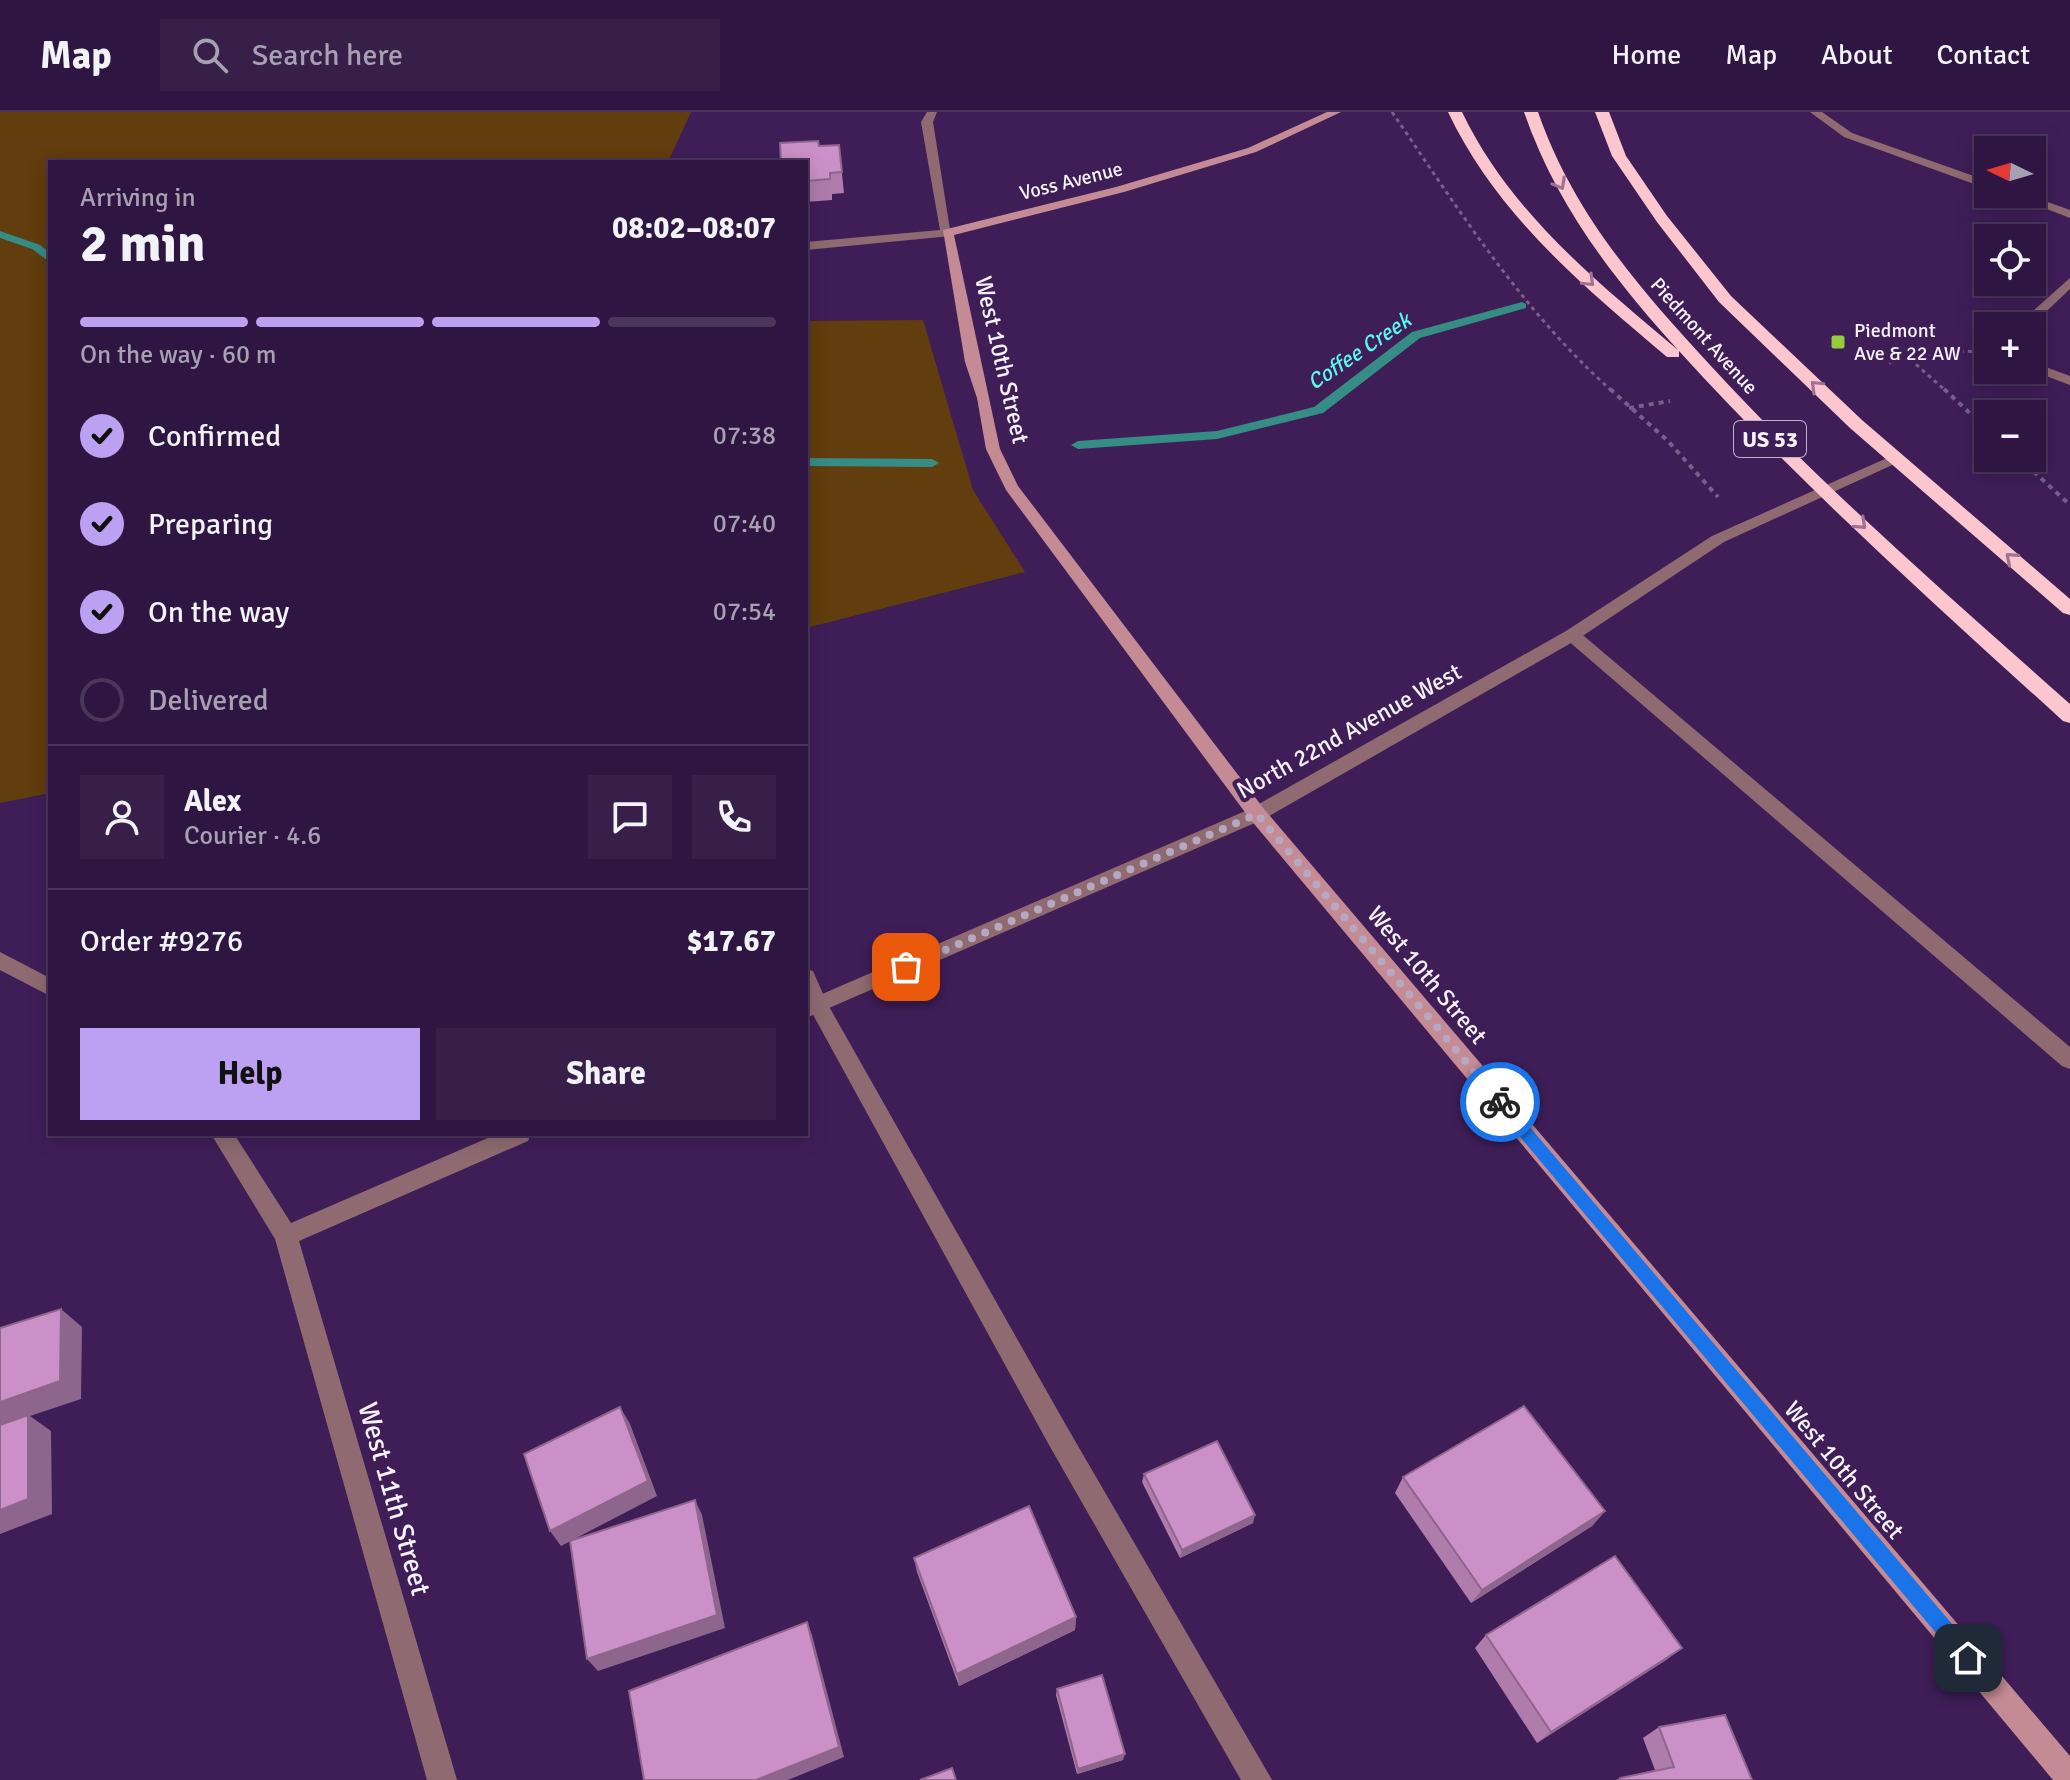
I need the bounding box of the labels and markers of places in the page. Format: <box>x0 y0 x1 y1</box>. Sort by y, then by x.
place label: Piedmont Ave & 22 AW <box>1854 318 1961 366</box>
marker: Piedmont Ave & 22 AW <box>1829 333 1847 351</box>
pin <box>872 933 940 1001</box>
pin <box>1934 1624 2002 1692</box>

